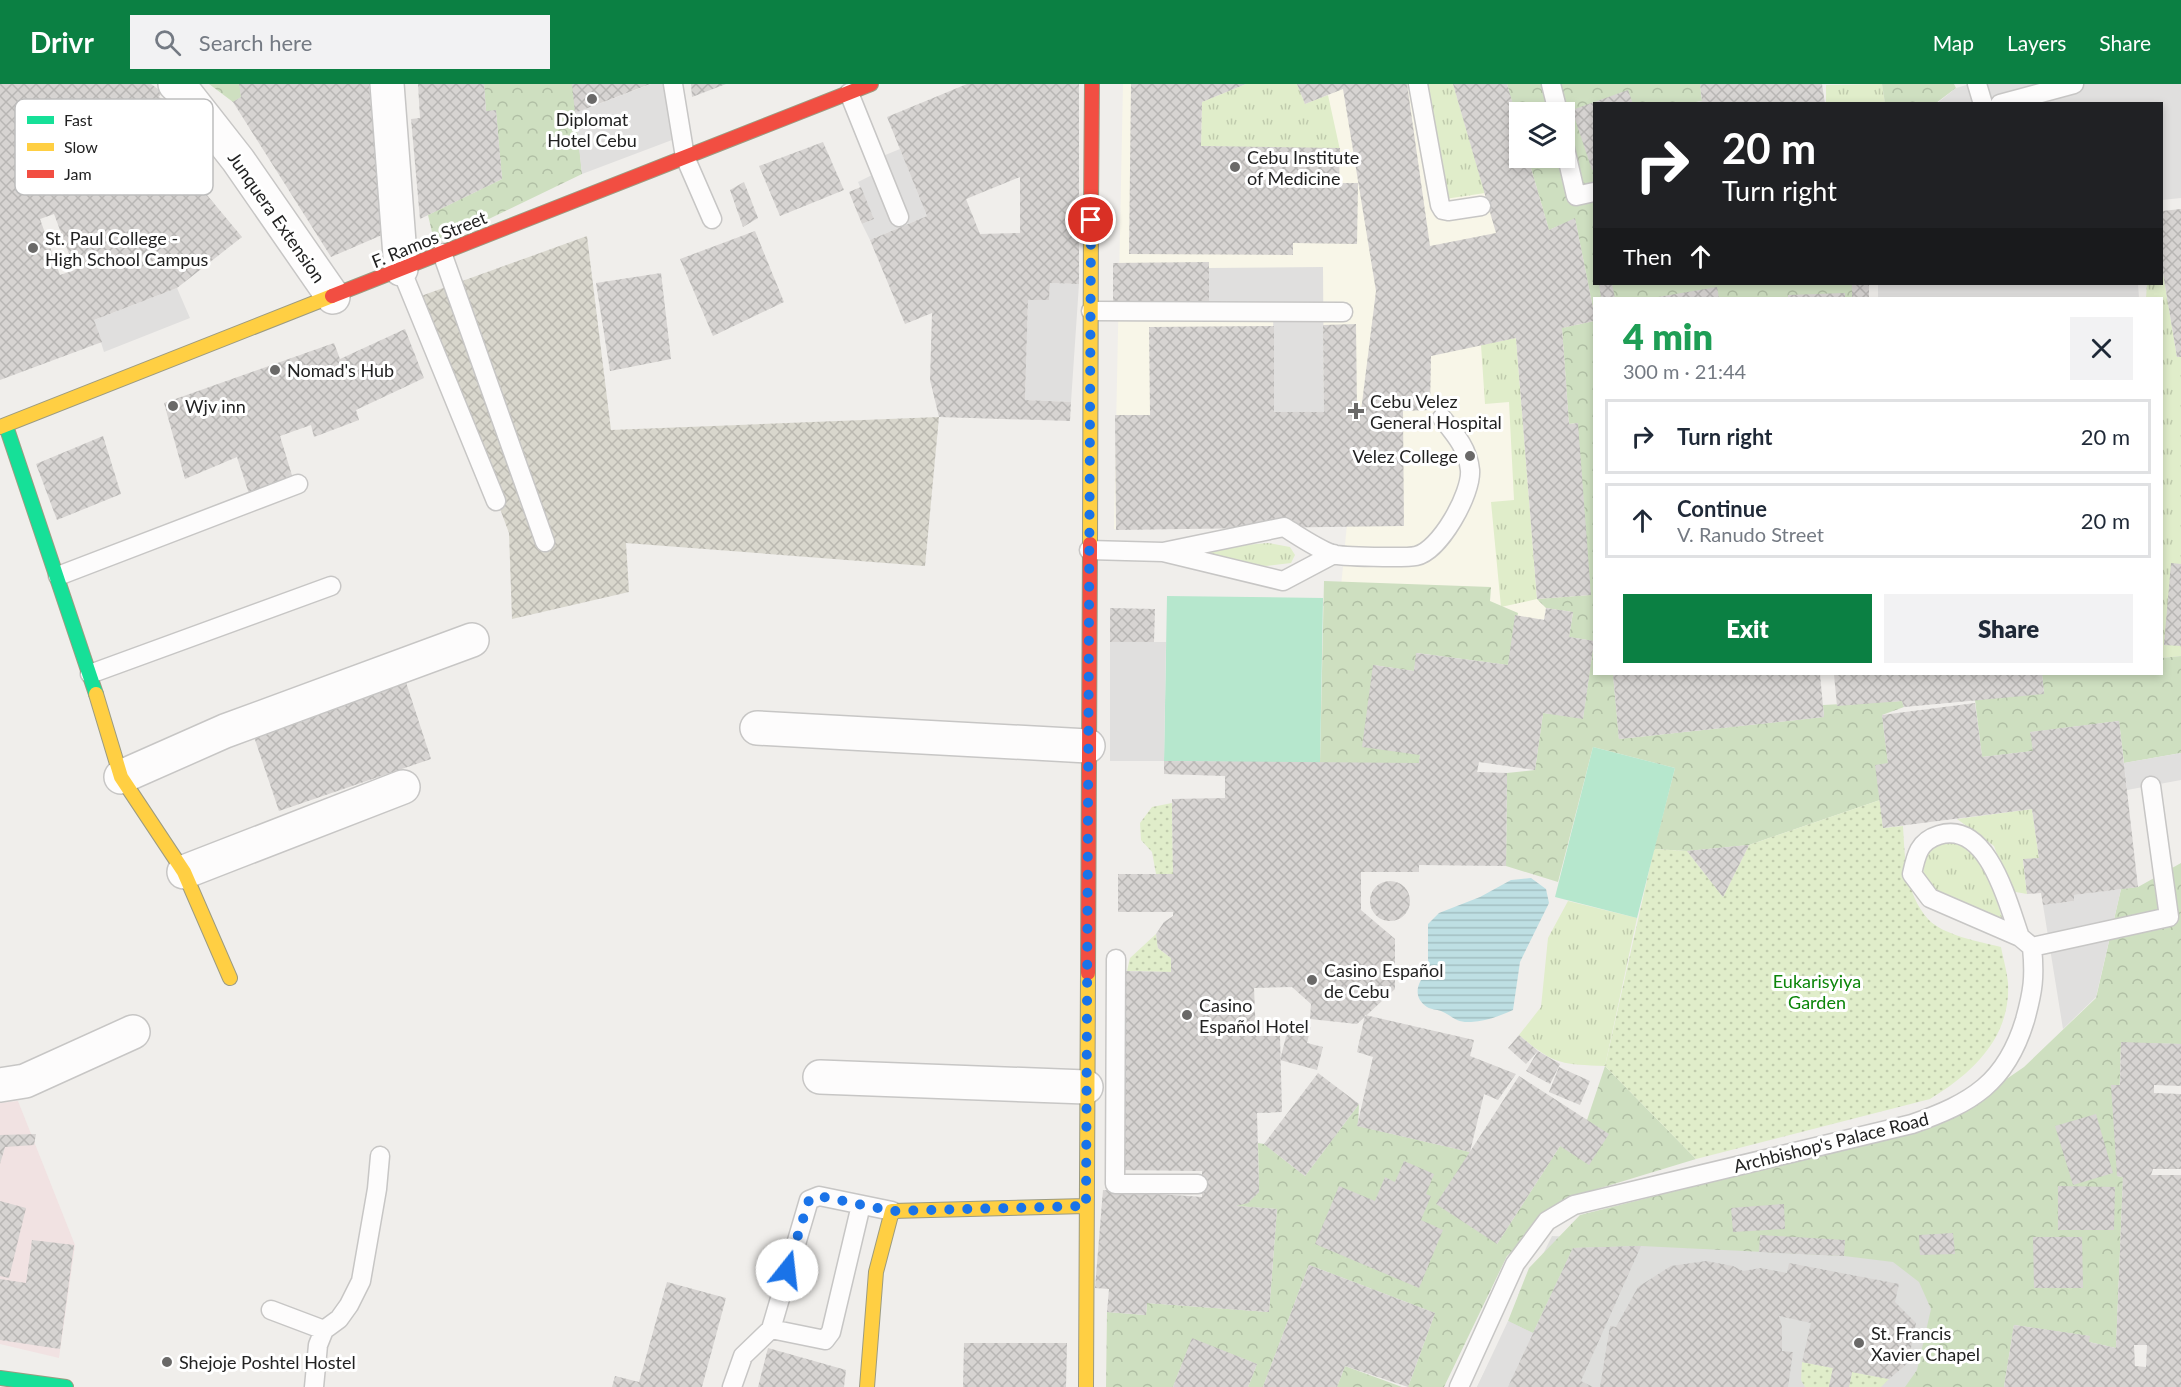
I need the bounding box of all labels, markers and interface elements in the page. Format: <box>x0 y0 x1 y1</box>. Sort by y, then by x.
search box <box>130 15 550 69</box>
text: Drivr <box>30 25 94 59</box>
icon: search <box>151 26 184 59</box>
text: Search here <box>199 29 312 56</box>
text: Map <box>1933 30 1974 55</box>
text: Layers <box>2007 30 2066 55</box>
text: Share <box>2099 30 2151 55</box>
marker: Diplomat Hotel Cebu <box>585 92 599 106</box>
legend <box>15 99 213 195</box>
map controls <box>1509 102 1575 168</box>
button: layers <box>1509 102 1575 168</box>
place label: Diplomat Hotel Cebu <box>547 108 637 151</box>
text: Fast <box>64 110 93 129</box>
text: 20 m <box>1722 123 1816 173</box>
icon: right <box>1623 126 1701 204</box>
text: Slow <box>64 137 98 156</box>
place label: Cebu Institute of Medicine <box>1247 146 1359 189</box>
street label: Junquera Extension <box>224 147 330 287</box>
marker: Cebu Institute of Medicine <box>1228 160 1242 174</box>
text: Jam <box>64 164 92 183</box>
text: Turn right <box>1722 174 1837 207</box>
pin <box>1065 194 1116 245</box>
icon: arrive <box>1074 203 1107 236</box>
street label: F. Ramos Street <box>368 206 490 272</box>
place label: St. Paul College - High School Campus <box>45 227 208 270</box>
icon: ahead <box>1684 240 1717 273</box>
marker: St. Paul College - High School Campus <box>26 241 40 255</box>
text: Then <box>1623 243 1672 270</box>
text: 4 min <box>1623 314 1713 358</box>
button: close <box>2070 317 2133 380</box>
place label: Nomad's Hub <box>287 359 394 381</box>
text: 300 m · 21:44 <box>1623 359 1746 383</box>
marker: Nomad's Hub <box>268 363 282 377</box>
place label: Cebu Velez General Hospital <box>1370 390 1502 433</box>
place label: Wjv inn <box>185 395 246 417</box>
marker: Wjv inn <box>166 399 180 413</box>
marker: Cebu Velez General Hospital <box>1347 402 1365 420</box>
icon: right <box>1626 420 1659 453</box>
text: Turn right <box>1677 423 1772 450</box>
text: 20 m <box>2081 423 2130 450</box>
place label: Velez College <box>1352 445 1458 467</box>
marker: Velez College <box>1463 449 1477 463</box>
text: Continue <box>1677 495 1767 522</box>
icon: ahead <box>1626 504 1659 537</box>
text: 20 m <box>2081 507 2130 534</box>
text: V. Ranudo Street <box>1677 522 1824 546</box>
button: Exit <box>1623 594 1872 663</box>
button: Share <box>1884 594 2133 663</box>
place label: Casino Español de Cebu <box>1324 959 1444 1002</box>
park label: Eukarisyiya Garden <box>1773 970 1861 1013</box>
marker: Casino Español de Cebu <box>1305 973 1319 987</box>
place label: Casino Español Hotel <box>1199 994 1309 1037</box>
marker: Casino Español Hotel <box>1180 1008 1194 1022</box>
street label: Archbishop's Palace Road <box>1731 1107 1931 1177</box>
position arrow <box>755 1238 819 1302</box>
place label: St. Francis Xavier Chapel <box>1871 1322 1980 1365</box>
marker: St. Francis Xavier Chapel <box>1852 1336 1866 1350</box>
place label: Shejoje Poshtel Hostel <box>179 1351 356 1373</box>
marker: Shejoje Poshtel Hostel <box>160 1355 174 1369</box>

